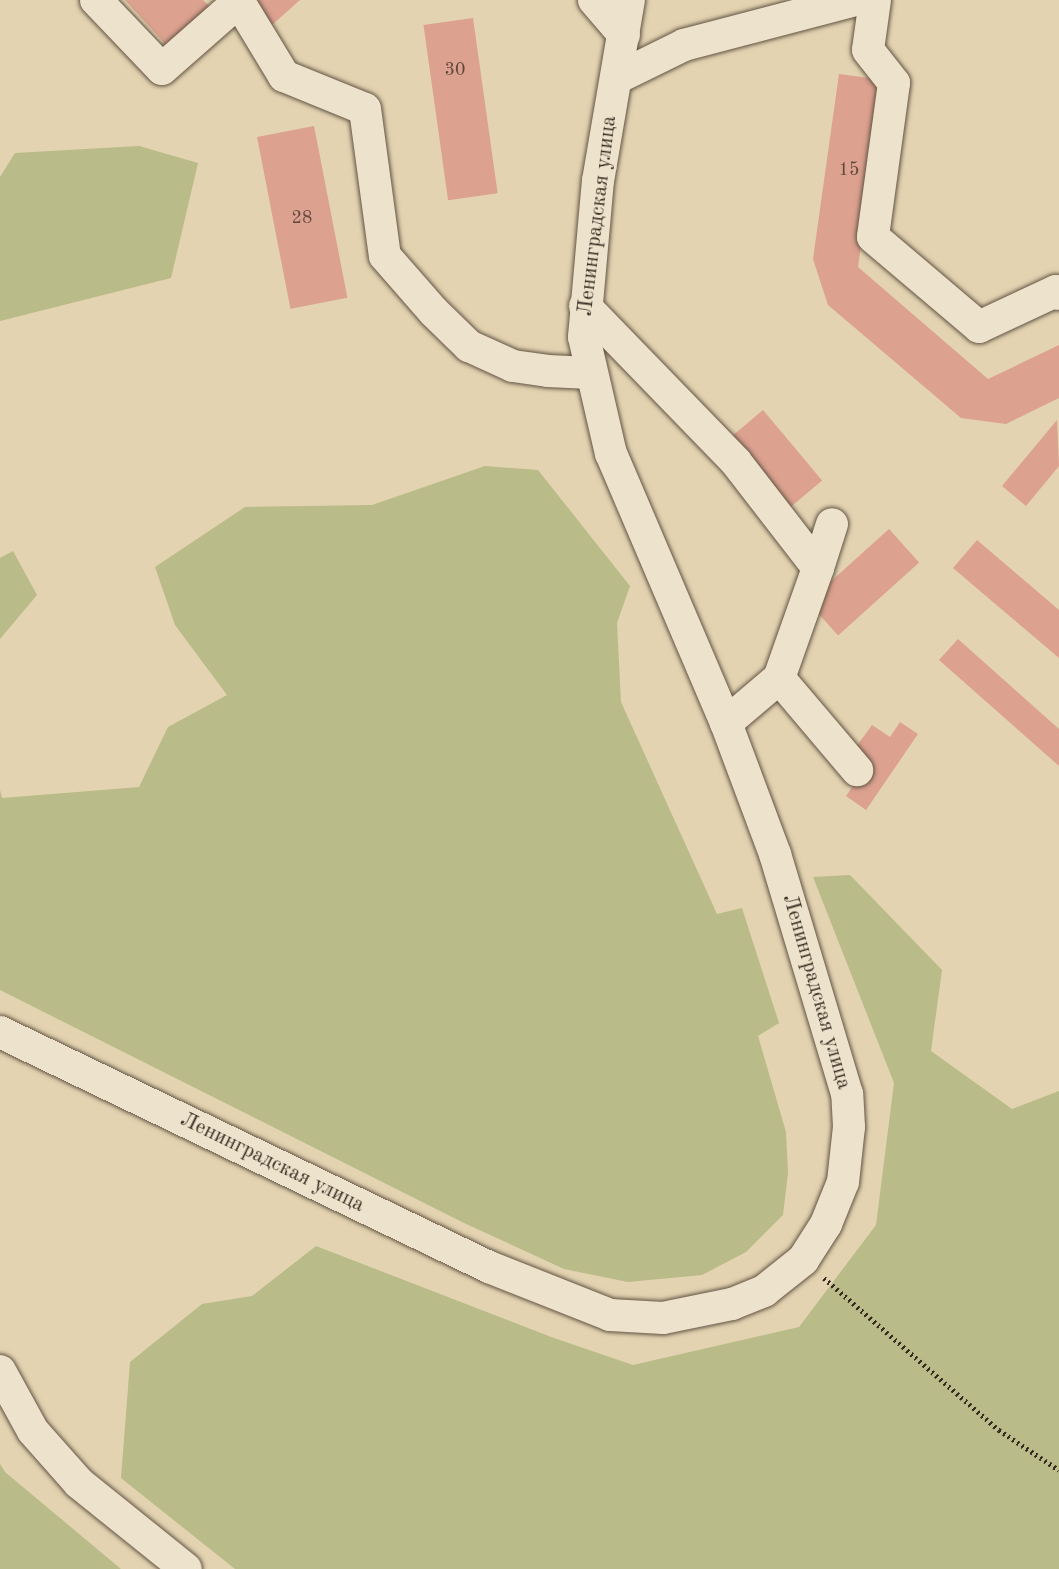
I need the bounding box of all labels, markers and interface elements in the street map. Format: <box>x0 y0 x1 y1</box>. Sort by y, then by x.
house number: 30 <box>445 59 465 81</box>
street label: Ленинградская улица <box>573 114 623 318</box>
house number: 15 <box>839 159 859 181</box>
house number: 28 <box>292 207 312 229</box>
street label: Ленинградская улица <box>776 892 856 1092</box>
street label: Ленинградская улица <box>176 1107 368 1219</box>

